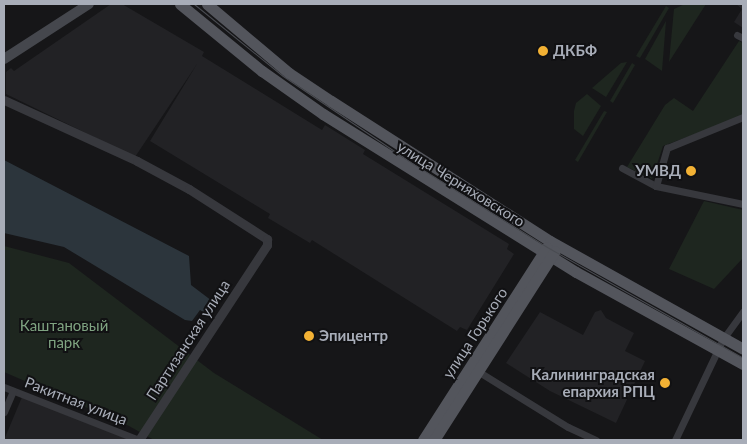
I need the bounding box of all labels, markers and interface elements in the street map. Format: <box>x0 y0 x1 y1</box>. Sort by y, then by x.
place label: ДКБФ <box>553 42 597 60</box>
marker: ДКБФ <box>537 45 549 57</box>
street label: улица Черняховского <box>394 137 528 231</box>
place label: УМВД <box>635 162 681 180</box>
marker: УМВД <box>685 165 697 177</box>
street label: Партизанская улица <box>142 276 234 404</box>
street label: улица Горького <box>439 284 511 382</box>
park label: Каштановый парк <box>20 316 108 351</box>
place label: Эпицентр <box>319 327 388 345</box>
marker: Эпицентр <box>303 330 315 342</box>
place label: Калининградская епархия РПЦ <box>531 365 655 400</box>
street label: Ракитная улица <box>22 373 130 429</box>
marker: Калининградская епархия РПЦ <box>659 377 671 389</box>

